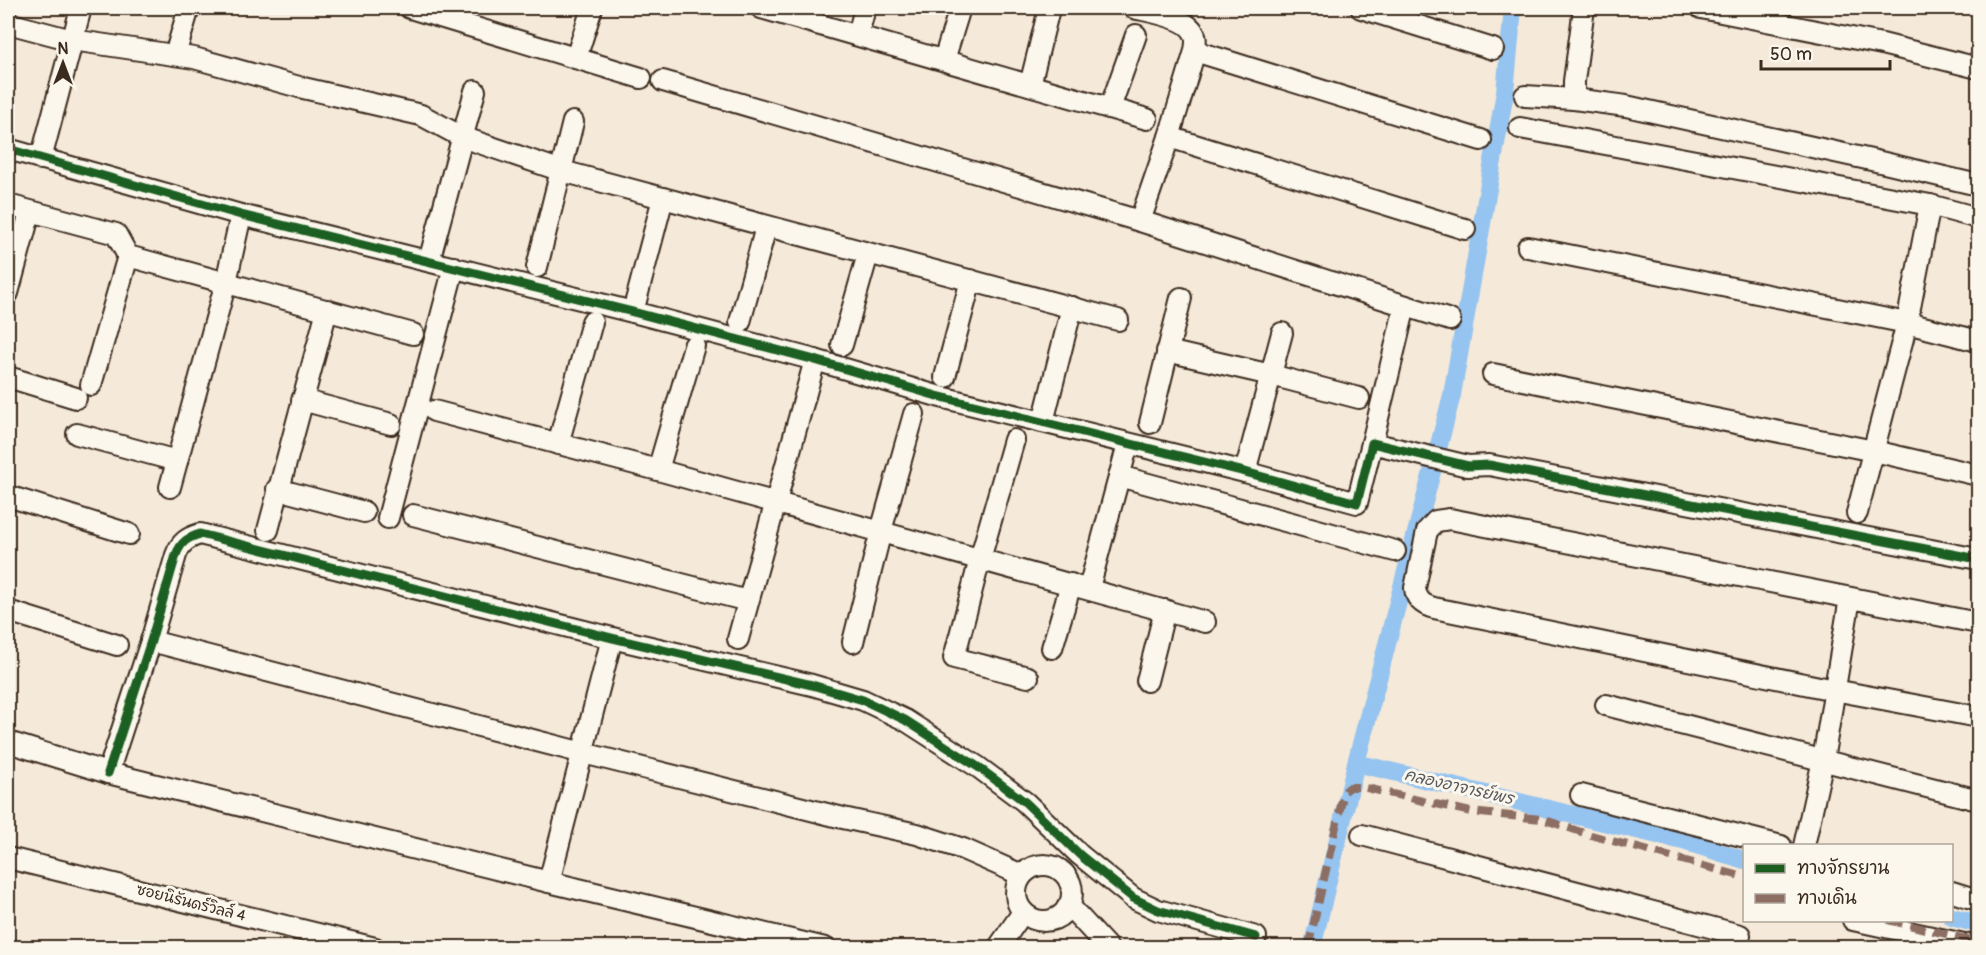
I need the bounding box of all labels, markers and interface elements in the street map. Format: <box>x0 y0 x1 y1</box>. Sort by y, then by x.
north arrow <box>33 33 93 93</box>
scale bar <box>1761 33 1890 71</box>
text: N <box>58 39 69 59</box>
text: 50 m <box>1770 43 1812 66</box>
water label: คลองอาจารย์พร <box>1403 764 1517 810</box>
legend <box>1743 844 1953 922</box>
text: ทางจักรยาน <box>1797 857 1889 880</box>
street label: ซอยนิรันดร์วิลล์ 4 <box>134 879 248 926</box>
text: ทางเดิน <box>1797 887 1857 910</box>

